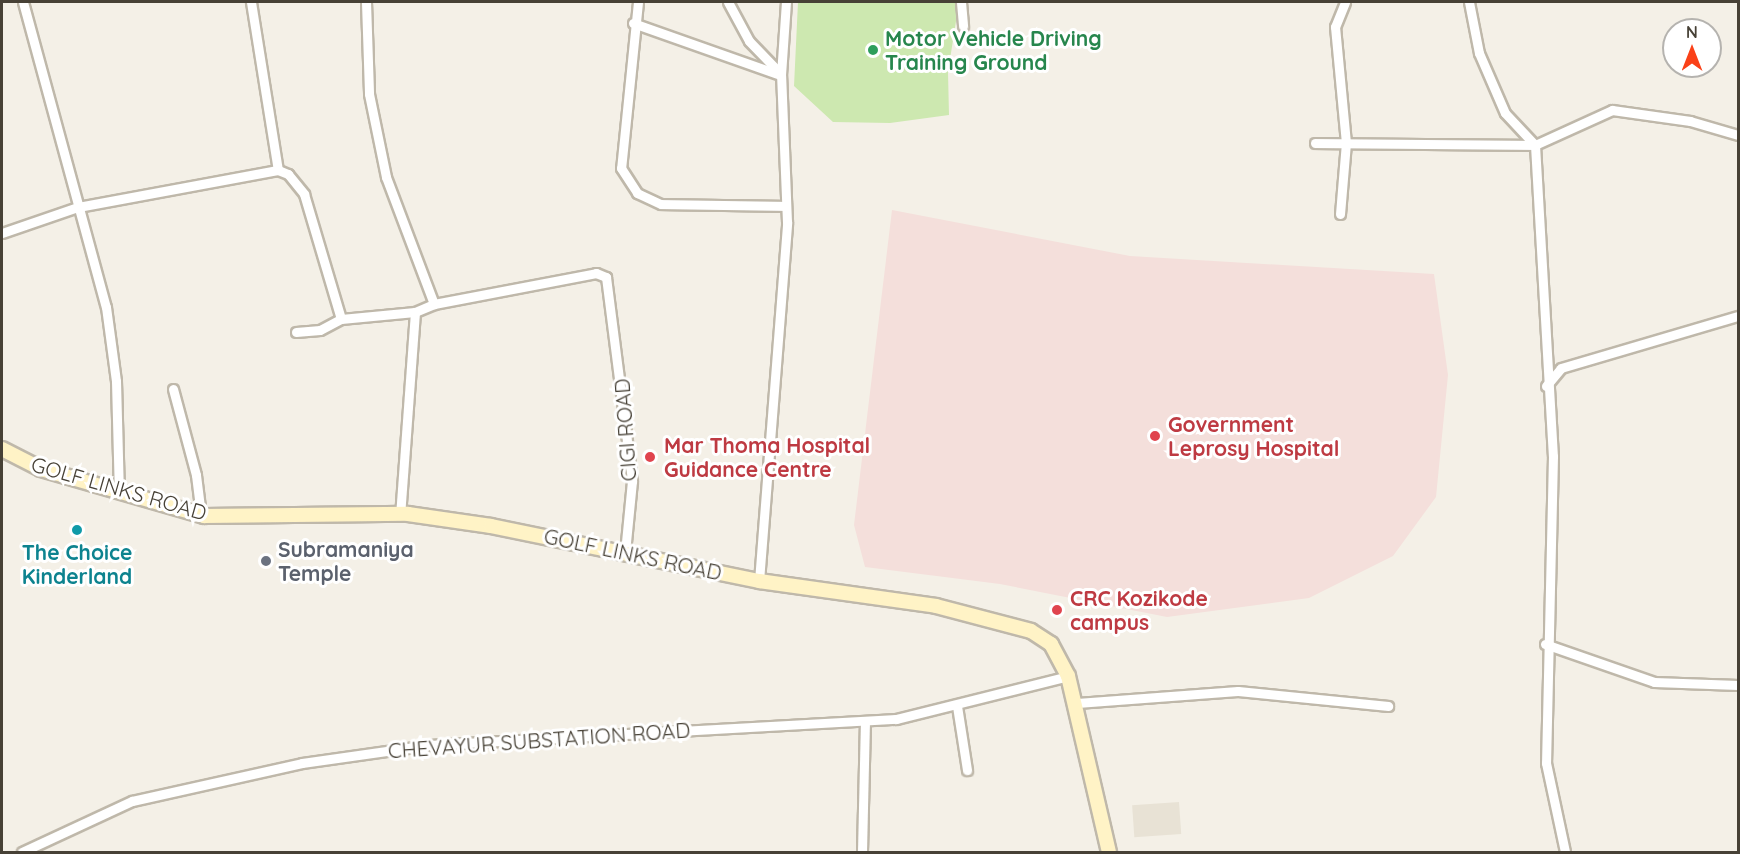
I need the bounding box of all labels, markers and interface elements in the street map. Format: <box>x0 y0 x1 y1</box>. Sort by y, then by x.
north arrow <box>1662 18 1722 78</box>
text: N <box>1686 22 1698 42</box>
place label: Motor Vehicle Driving Training Ground <box>885 25 1102 75</box>
marker: Motor Vehicle Driving Training Ground <box>866 43 880 57</box>
street label: CIGI ROAD <box>609 378 641 482</box>
place label: Government Leprosy Hospital <box>1168 411 1339 461</box>
marker: Government Leprosy Hospital <box>1146 427 1164 445</box>
place label: Mar Thoma Hospital Guidance Centre <box>664 432 870 482</box>
marker: Mar Thoma Hospital Guidance Centre <box>641 448 659 466</box>
street label: GOLF LINKS ROAD <box>28 451 210 525</box>
marker: The Choice Kinderland <box>70 523 84 537</box>
street label: GOLF LINKS ROAD <box>542 523 724 585</box>
place label: Subramaniya Temple <box>278 536 414 586</box>
place label: The Choice Kinderland <box>22 539 132 589</box>
marker: Subramaniya Temple <box>259 554 273 568</box>
place label: CRC Kozikode campus <box>1070 585 1208 635</box>
marker: CRC Kozikode campus <box>1048 601 1066 619</box>
street label: CHEVAYUR SUBSTATION ROAD <box>387 717 691 763</box>

